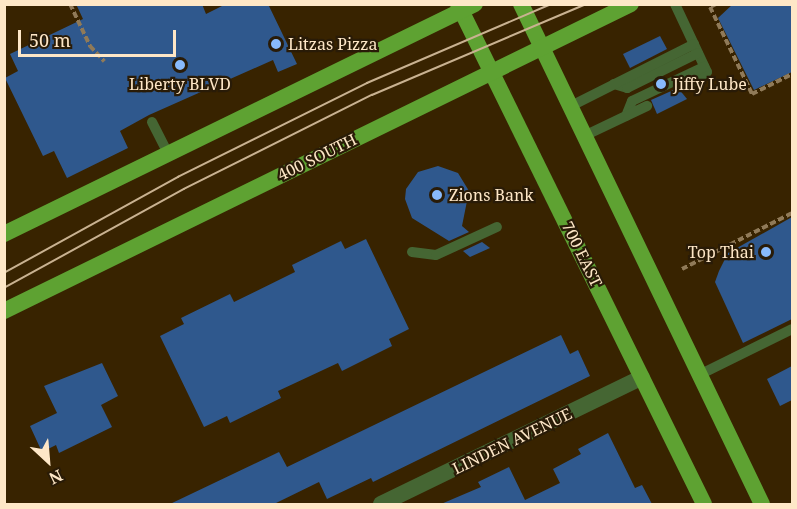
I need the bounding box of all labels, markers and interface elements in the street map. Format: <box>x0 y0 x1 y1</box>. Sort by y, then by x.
scale bar <box>21 18 178 56</box>
text: 50 m <box>29 28 71 52</box>
place label: Litzas Pizza <box>288 34 377 54</box>
marker: Litzas Pizza <box>269 37 283 51</box>
marker: Liberty BLVD <box>173 58 187 72</box>
place label: Liberty BLVD <box>129 74 231 94</box>
place label: Jiffy Lube <box>673 74 747 94</box>
marker: Jiffy Lube <box>654 77 668 91</box>
street label: 400 SOUTH <box>274 130 360 184</box>
place label: Zions Bank <box>449 185 534 205</box>
marker: Zions Bank <box>430 188 444 202</box>
street label: 700 EAST <box>558 218 606 290</box>
place label: Top Thai <box>688 242 754 262</box>
marker: Top Thai <box>759 245 773 259</box>
street label: LINDEN AVENUE <box>449 404 575 478</box>
north arrow <box>18 431 78 491</box>
text: N <box>45 465 66 490</box>

